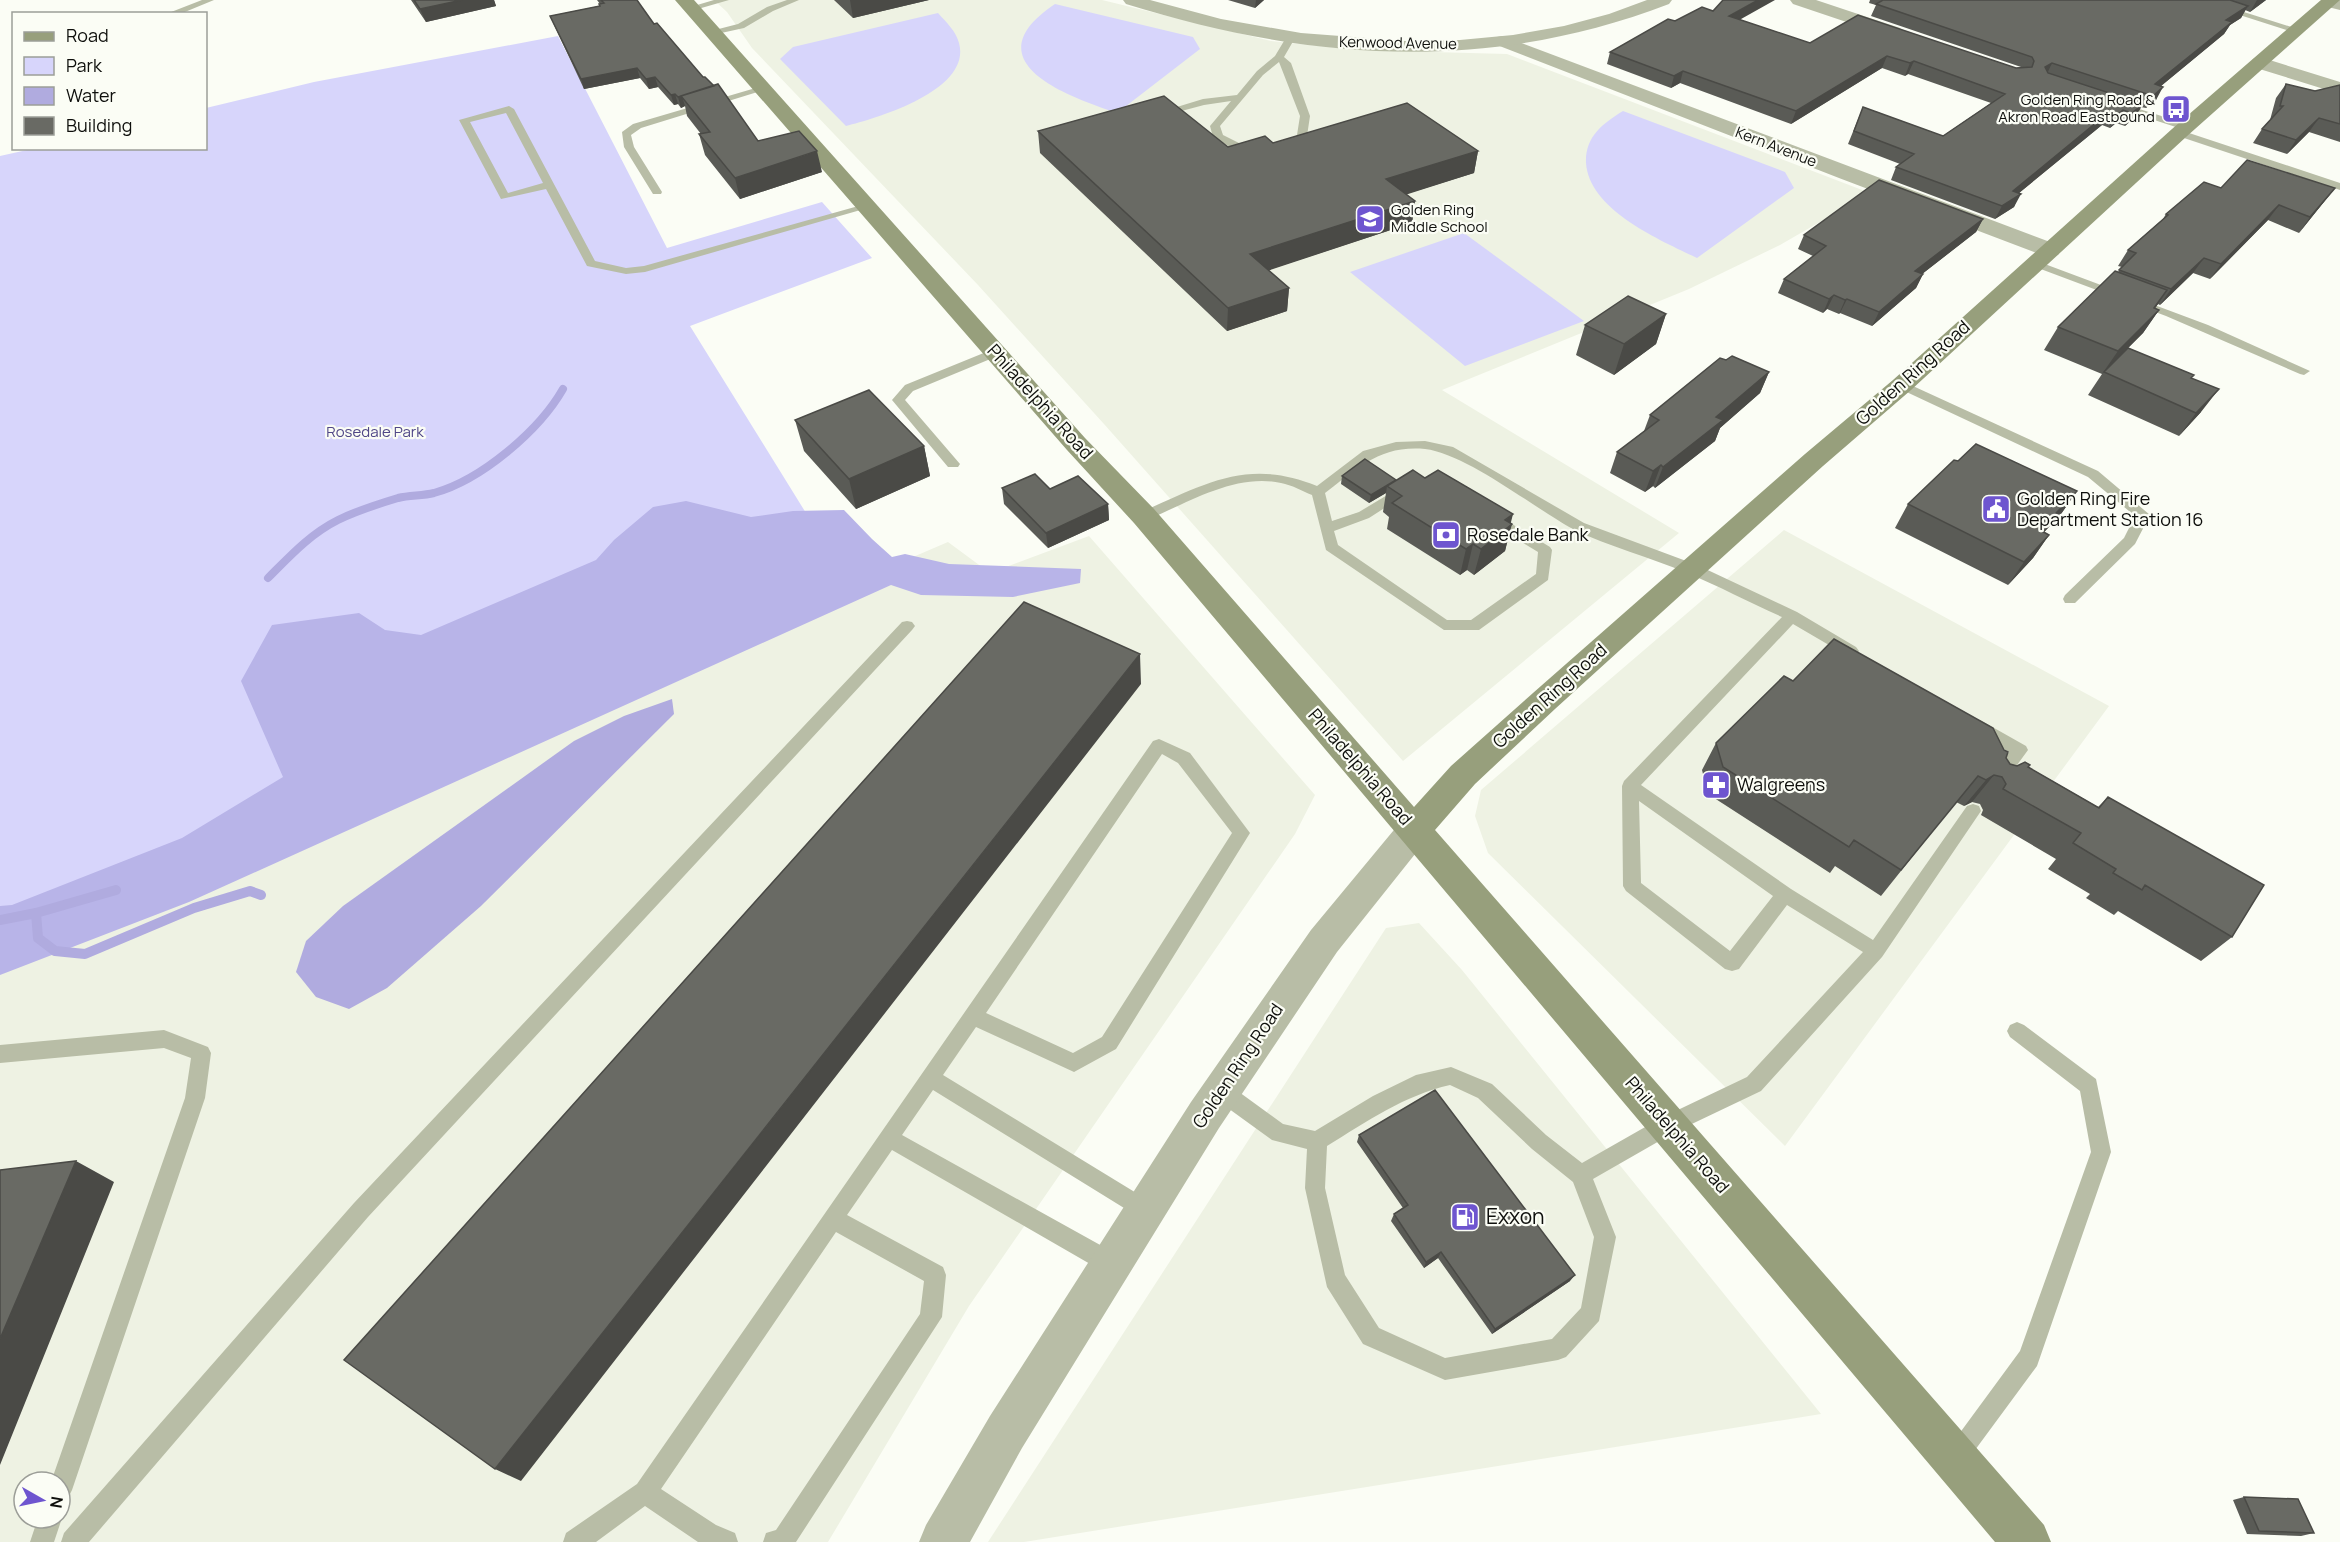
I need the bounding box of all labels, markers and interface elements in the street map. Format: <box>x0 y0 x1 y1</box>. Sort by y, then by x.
legend <box>12 12 207 150</box>
text: Road <box>66 23 109 47</box>
street label: Kenwood Avenue <box>1339 31 1457 54</box>
text: Park <box>66 53 103 77</box>
text: Water <box>66 83 116 107</box>
place label: Golden Ring Road & Akron Road Eastbound <box>1998 89 2155 127</box>
bus stop icon: Golden Ring Road & Akron Road Eastbound <box>2160 93 2192 125</box>
text: Building <box>66 113 132 137</box>
street label: Kern Avenue <box>1732 121 1820 172</box>
place label: Golden Ring Middle School <box>1391 199 1488 237</box>
school or university icon: Golden Ring Middle School <box>1354 203 1386 235</box>
street label: Golden Ring Road <box>1850 315 1975 430</box>
street label: Philadelphia Road <box>983 339 1099 464</box>
park label: Rosedale Park <box>326 421 424 442</box>
place label: Golden Ring Fire Department Station 16 <box>2017 486 2204 531</box>
public building icon: Golden Ring Fire Department Station 16 <box>1980 493 2012 525</box>
bank icon: Rosedale Bank <box>1430 519 1462 551</box>
place label: Rosedale Bank <box>1467 522 1590 546</box>
street label: Golden Ring Road <box>1487 638 1612 753</box>
street label: Philadelphia Road <box>1303 703 1418 830</box>
pharmacy icon: Walgreens <box>1700 769 1732 801</box>
place label: Walgreens <box>1737 772 1825 796</box>
street label: Golden Ring Road <box>1186 998 1288 1133</box>
street label: Philadelphia Road <box>1620 1071 1735 1198</box>
fuel station icon: Exxon <box>1449 1201 1481 1233</box>
place label: Exxon <box>1486 1202 1545 1230</box>
north arrow <box>12 1470 72 1530</box>
text: N <box>45 1495 69 1510</box>

